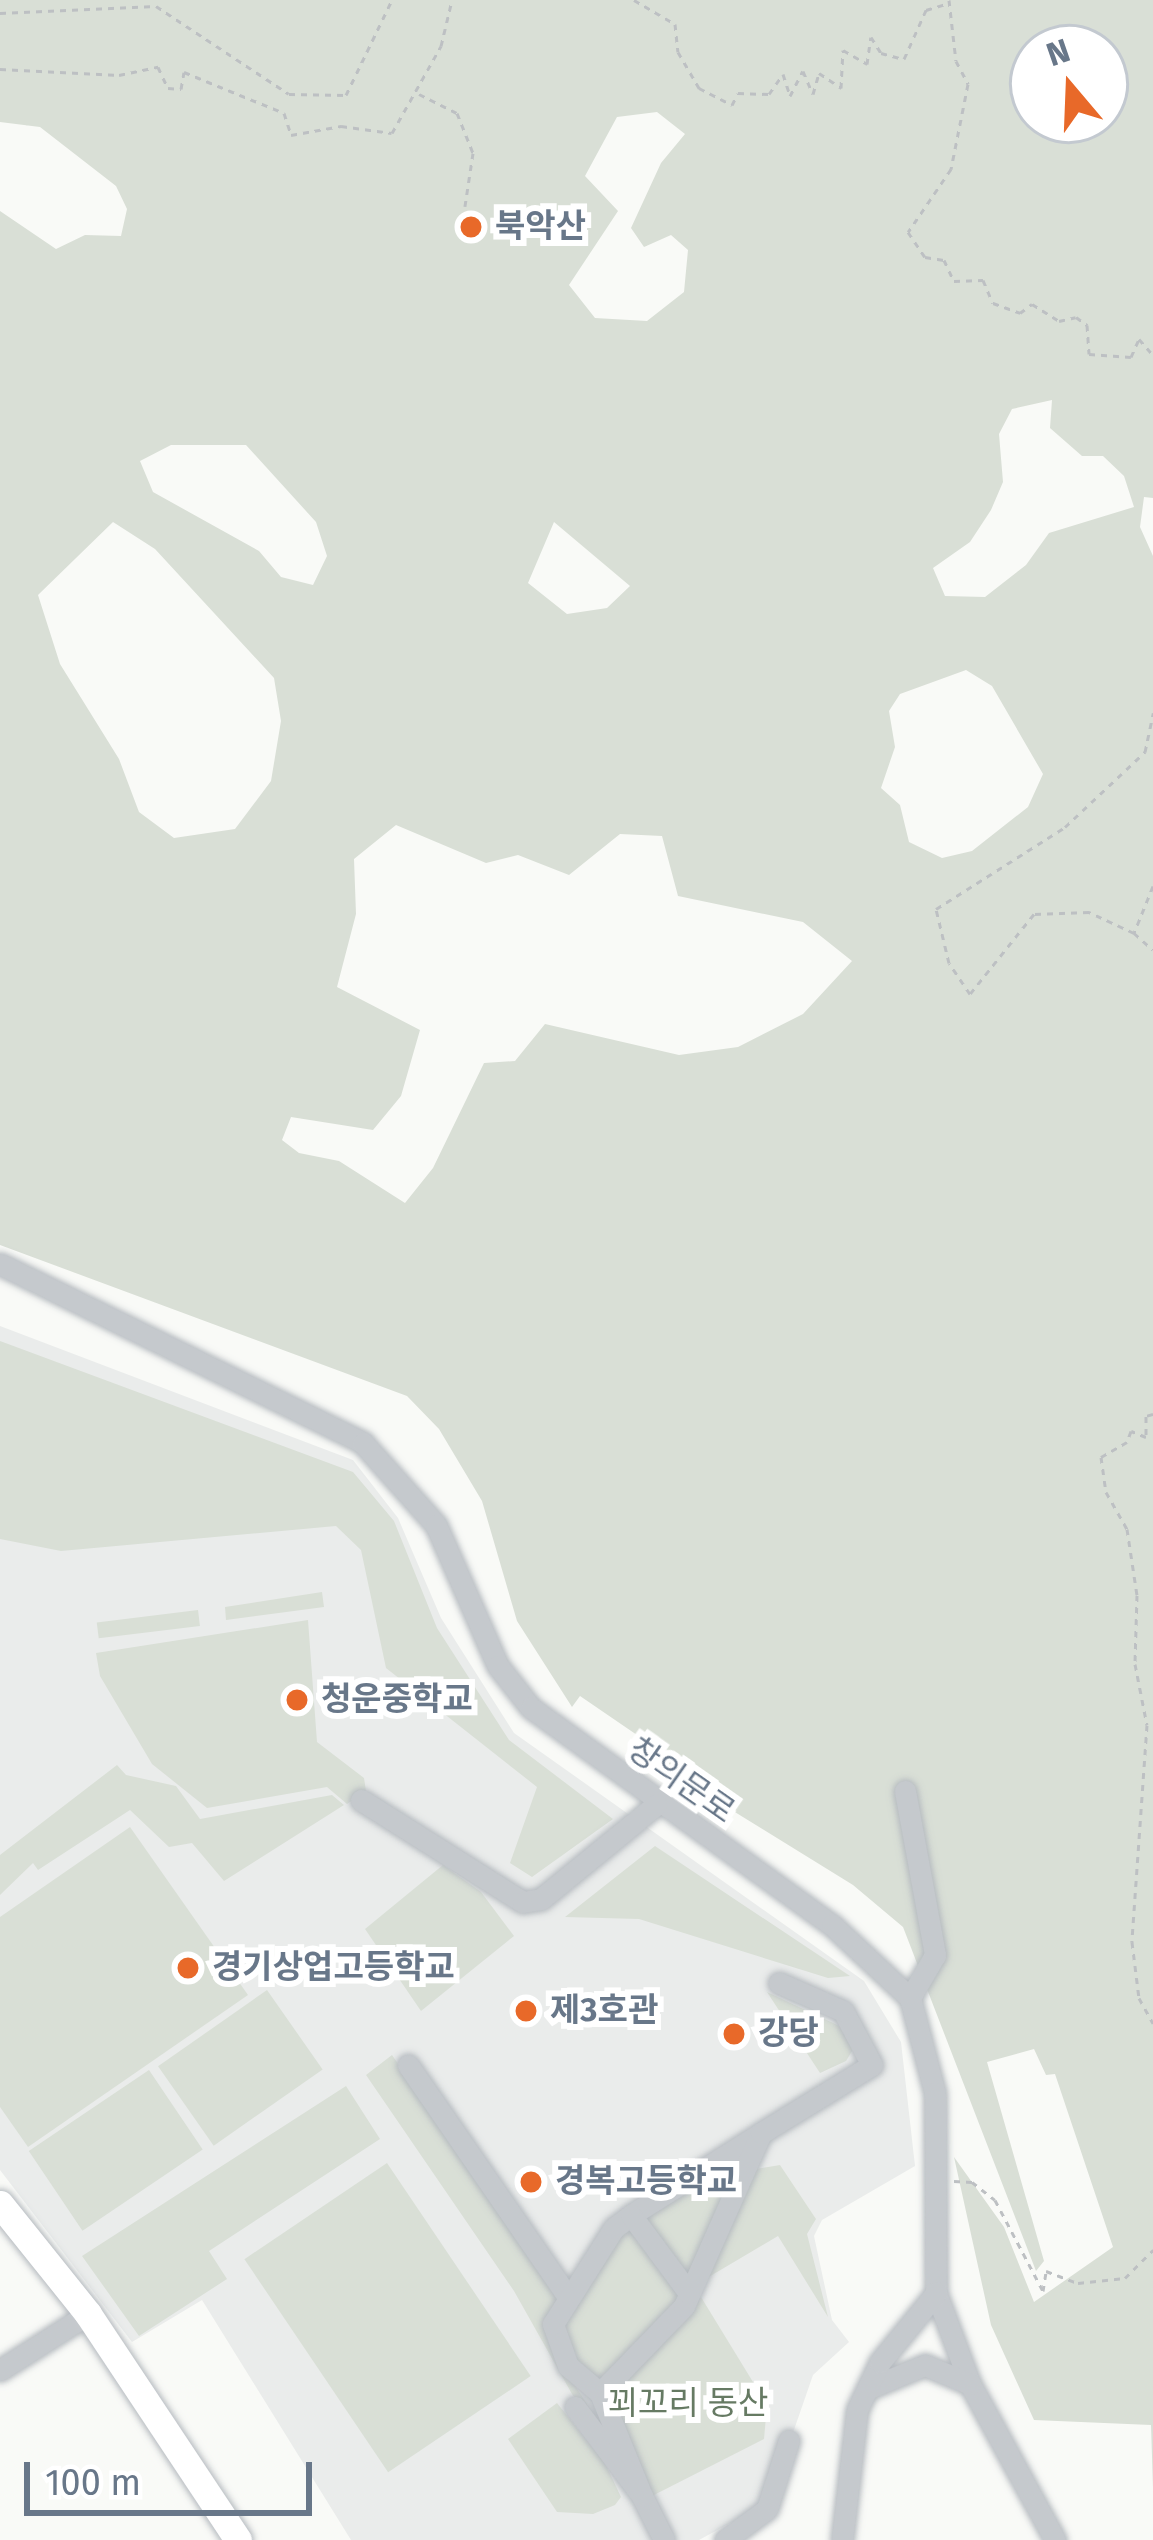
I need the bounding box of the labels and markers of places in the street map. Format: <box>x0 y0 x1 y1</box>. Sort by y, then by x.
place label: 북악산 <box>495 207 586 247</box>
marker: 북악산 <box>458 214 484 240</box>
place label: 청운중학교 <box>321 1680 473 1720</box>
marker: 청운중학교 <box>284 1687 310 1713</box>
place label: 경기상업고등학교 <box>212 1948 455 1988</box>
marker: 경기상업고등학교 <box>175 1955 201 1981</box>
place label: 제3호관 <box>550 1991 658 2031</box>
marker: 제3호관 <box>513 1998 539 2024</box>
place label: 강당 <box>758 2014 819 2054</box>
marker: 강당 <box>721 2021 747 2047</box>
place label: 경복고등학교 <box>555 2162 737 2202</box>
marker: 경복고등학교 <box>518 2169 544 2195</box>

